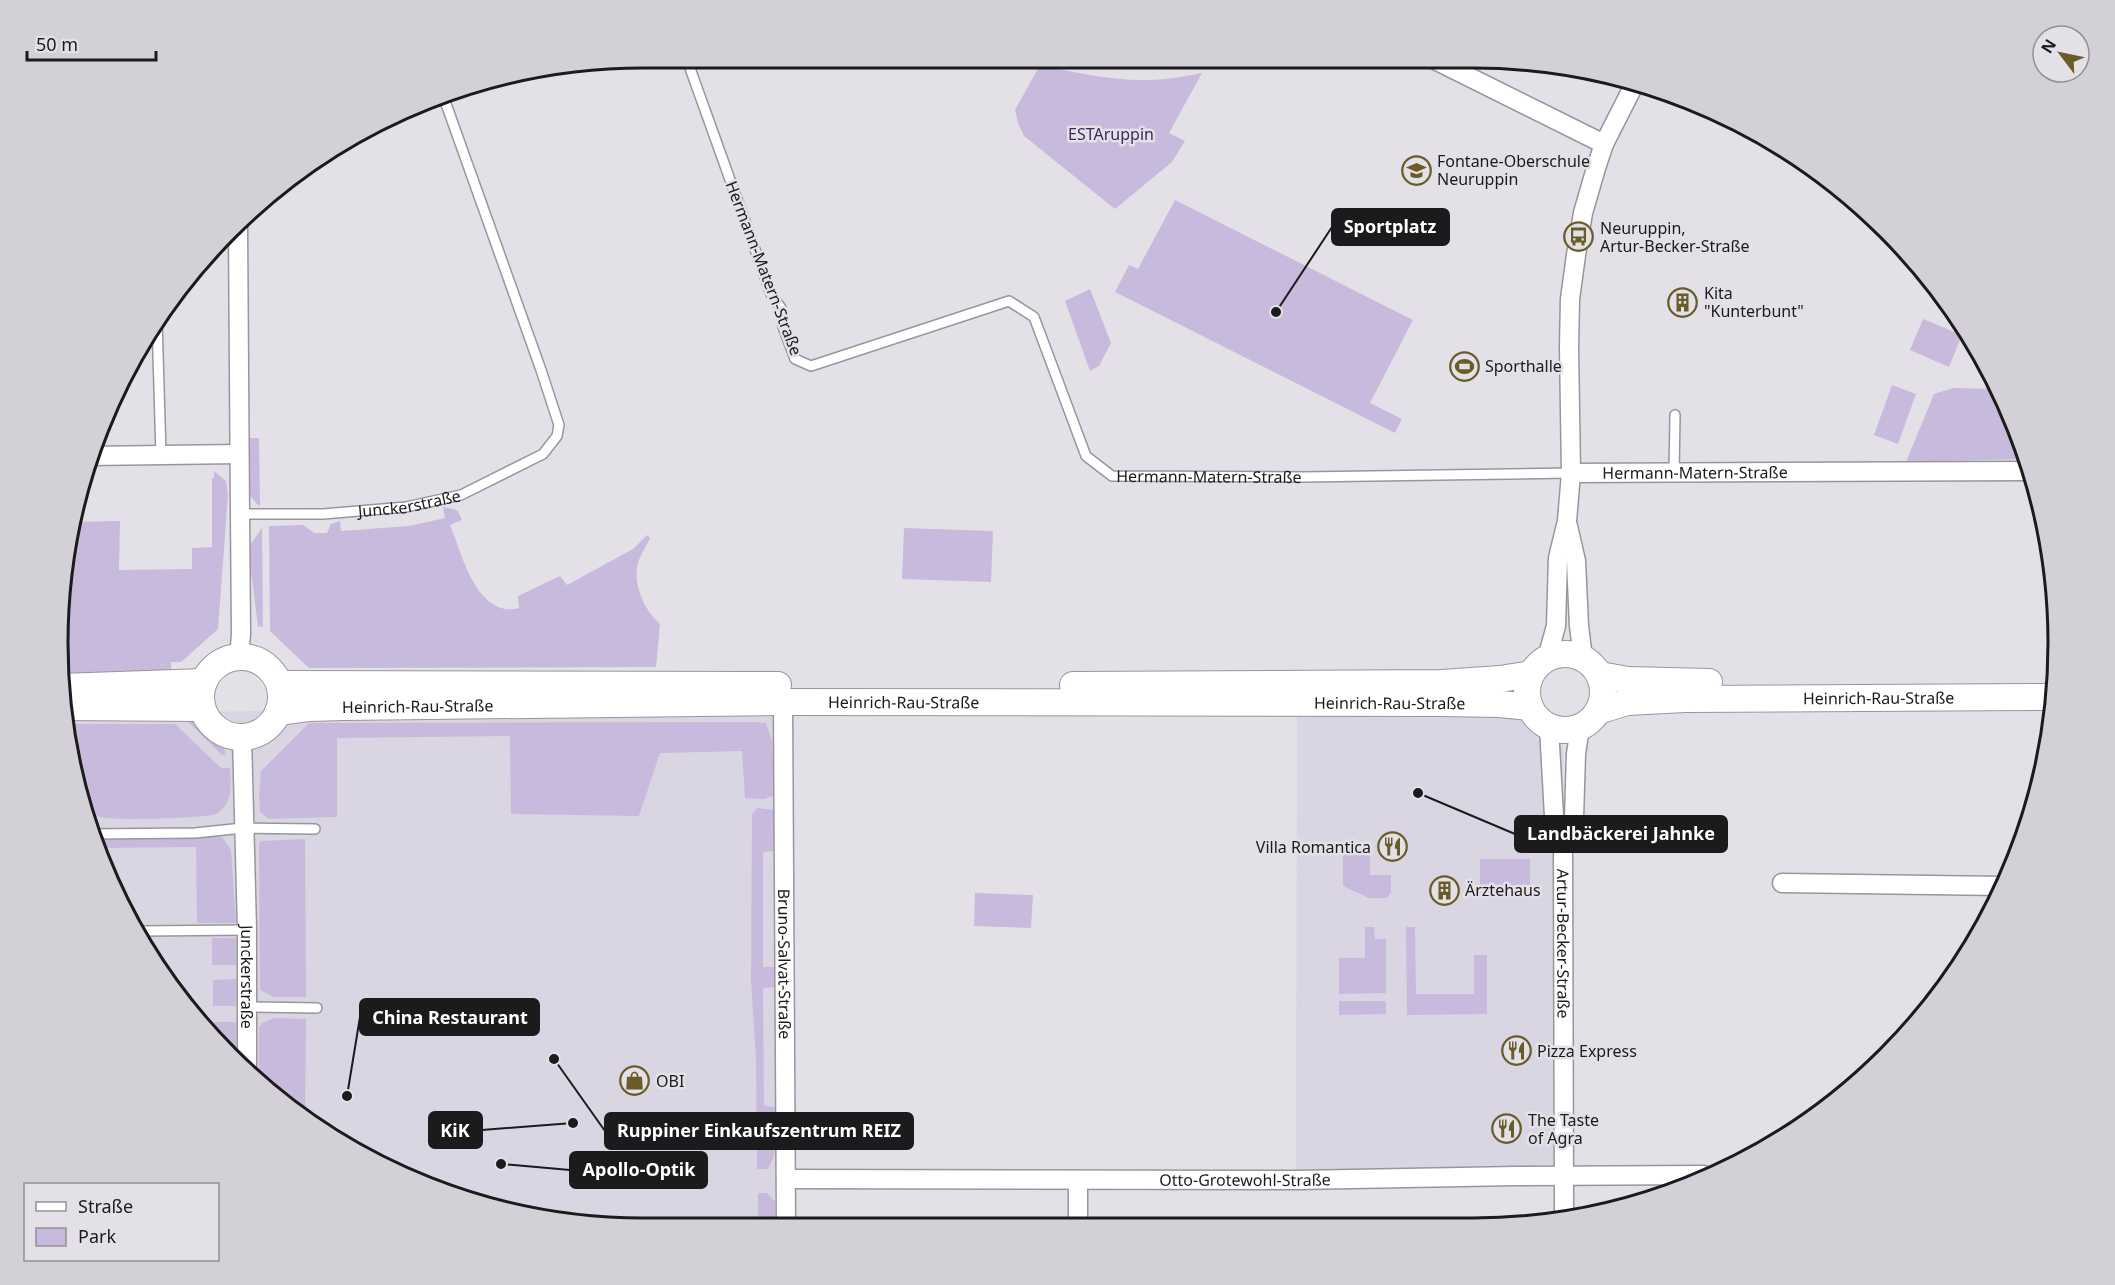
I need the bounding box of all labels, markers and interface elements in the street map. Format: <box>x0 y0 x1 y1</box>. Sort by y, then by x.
scale bar <box>27 24 156 62</box>
north arrow <box>2031 24 2091 84</box>
text: 50 m <box>36 32 78 56</box>
text: N <box>2036 35 2061 57</box>
park label: ESTAruppin <box>1068 123 1154 145</box>
place label: Fontane-Oberschule Neuruppin <box>1437 150 1590 190</box>
school or university icon: Fontane-Oberschule Neuruppin <box>1400 154 1432 186</box>
street label: Hermann-Matern-Straße <box>721 178 807 358</box>
callout: Sportplatz <box>1332 209 1449 245</box>
text: Sportplatz <box>1344 214 1436 238</box>
place label: Neuruppin, Artur-Becker-Straße <box>1600 217 1750 257</box>
bus stop icon: Neuruppin, Artur-Becker-Straße <box>1563 221 1595 253</box>
place label: Kita "Kunterbunt" <box>1704 282 1804 322</box>
building icon: Kita "Kunterbunt" <box>1667 286 1699 318</box>
sports icon: Sporthalle <box>1448 350 1480 382</box>
place label: Sporthalle <box>1485 355 1562 377</box>
street label: Hermann-Matern-Straße <box>1602 461 1788 484</box>
street label: Hermann-Matern-Straße <box>1116 465 1302 488</box>
street label: Junckerstraße <box>355 484 463 522</box>
street label: Heinrich-Rau-Straße <box>1803 687 1954 709</box>
street label: Heinrich-Rau-Straße <box>828 691 979 713</box>
street label: Heinrich-Rau-Straße <box>1314 692 1466 714</box>
street label: Heinrich-Rau-Straße <box>342 694 494 718</box>
callout: Landbäckerei Jahnke <box>1515 816 1727 852</box>
text: Landbäckerei Jahnke <box>1527 821 1715 845</box>
restaurant icon: Villa Romantica <box>1376 831 1408 863</box>
place label: Villa Romantica <box>1256 836 1371 858</box>
street label: Artur-Becker-Straße <box>1552 869 1574 1019</box>
building icon: Ärztehaus <box>1428 874 1460 906</box>
place label: Ärztehaus <box>1465 879 1541 901</box>
street label: Bruno-Salvat-Straße <box>773 889 796 1039</box>
street label: Junckerstraße <box>236 923 258 1029</box>
callout: China Restaurant <box>360 999 539 1035</box>
text: China Restaurant <box>372 1005 528 1029</box>
restaurant icon: Pizza Express <box>1500 1035 1532 1067</box>
place label: Pizza Express <box>1537 1040 1637 1062</box>
shop icon: OBI <box>619 1065 651 1097</box>
place label: OBI <box>656 1070 684 1092</box>
place label: The Taste of Agra <box>1528 1109 1599 1149</box>
callout: KiK <box>429 1112 482 1148</box>
callout: Ruppiner Einkaufszentrum REIZ <box>605 1113 913 1149</box>
restaurant icon: The Taste of Agra <box>1491 1113 1523 1145</box>
text: KiK <box>440 1118 470 1142</box>
text: Ruppiner Einkaufszentrum REIZ <box>617 1118 901 1142</box>
callout: Apollo-Optik <box>570 1152 707 1188</box>
text: Apollo-Optik <box>583 1157 696 1181</box>
street label: Otto-Grotewohl-Straße <box>1159 1168 1331 1191</box>
legend <box>24 1183 219 1261</box>
text: Straße <box>78 1194 133 1218</box>
text: Park <box>78 1224 116 1248</box>

